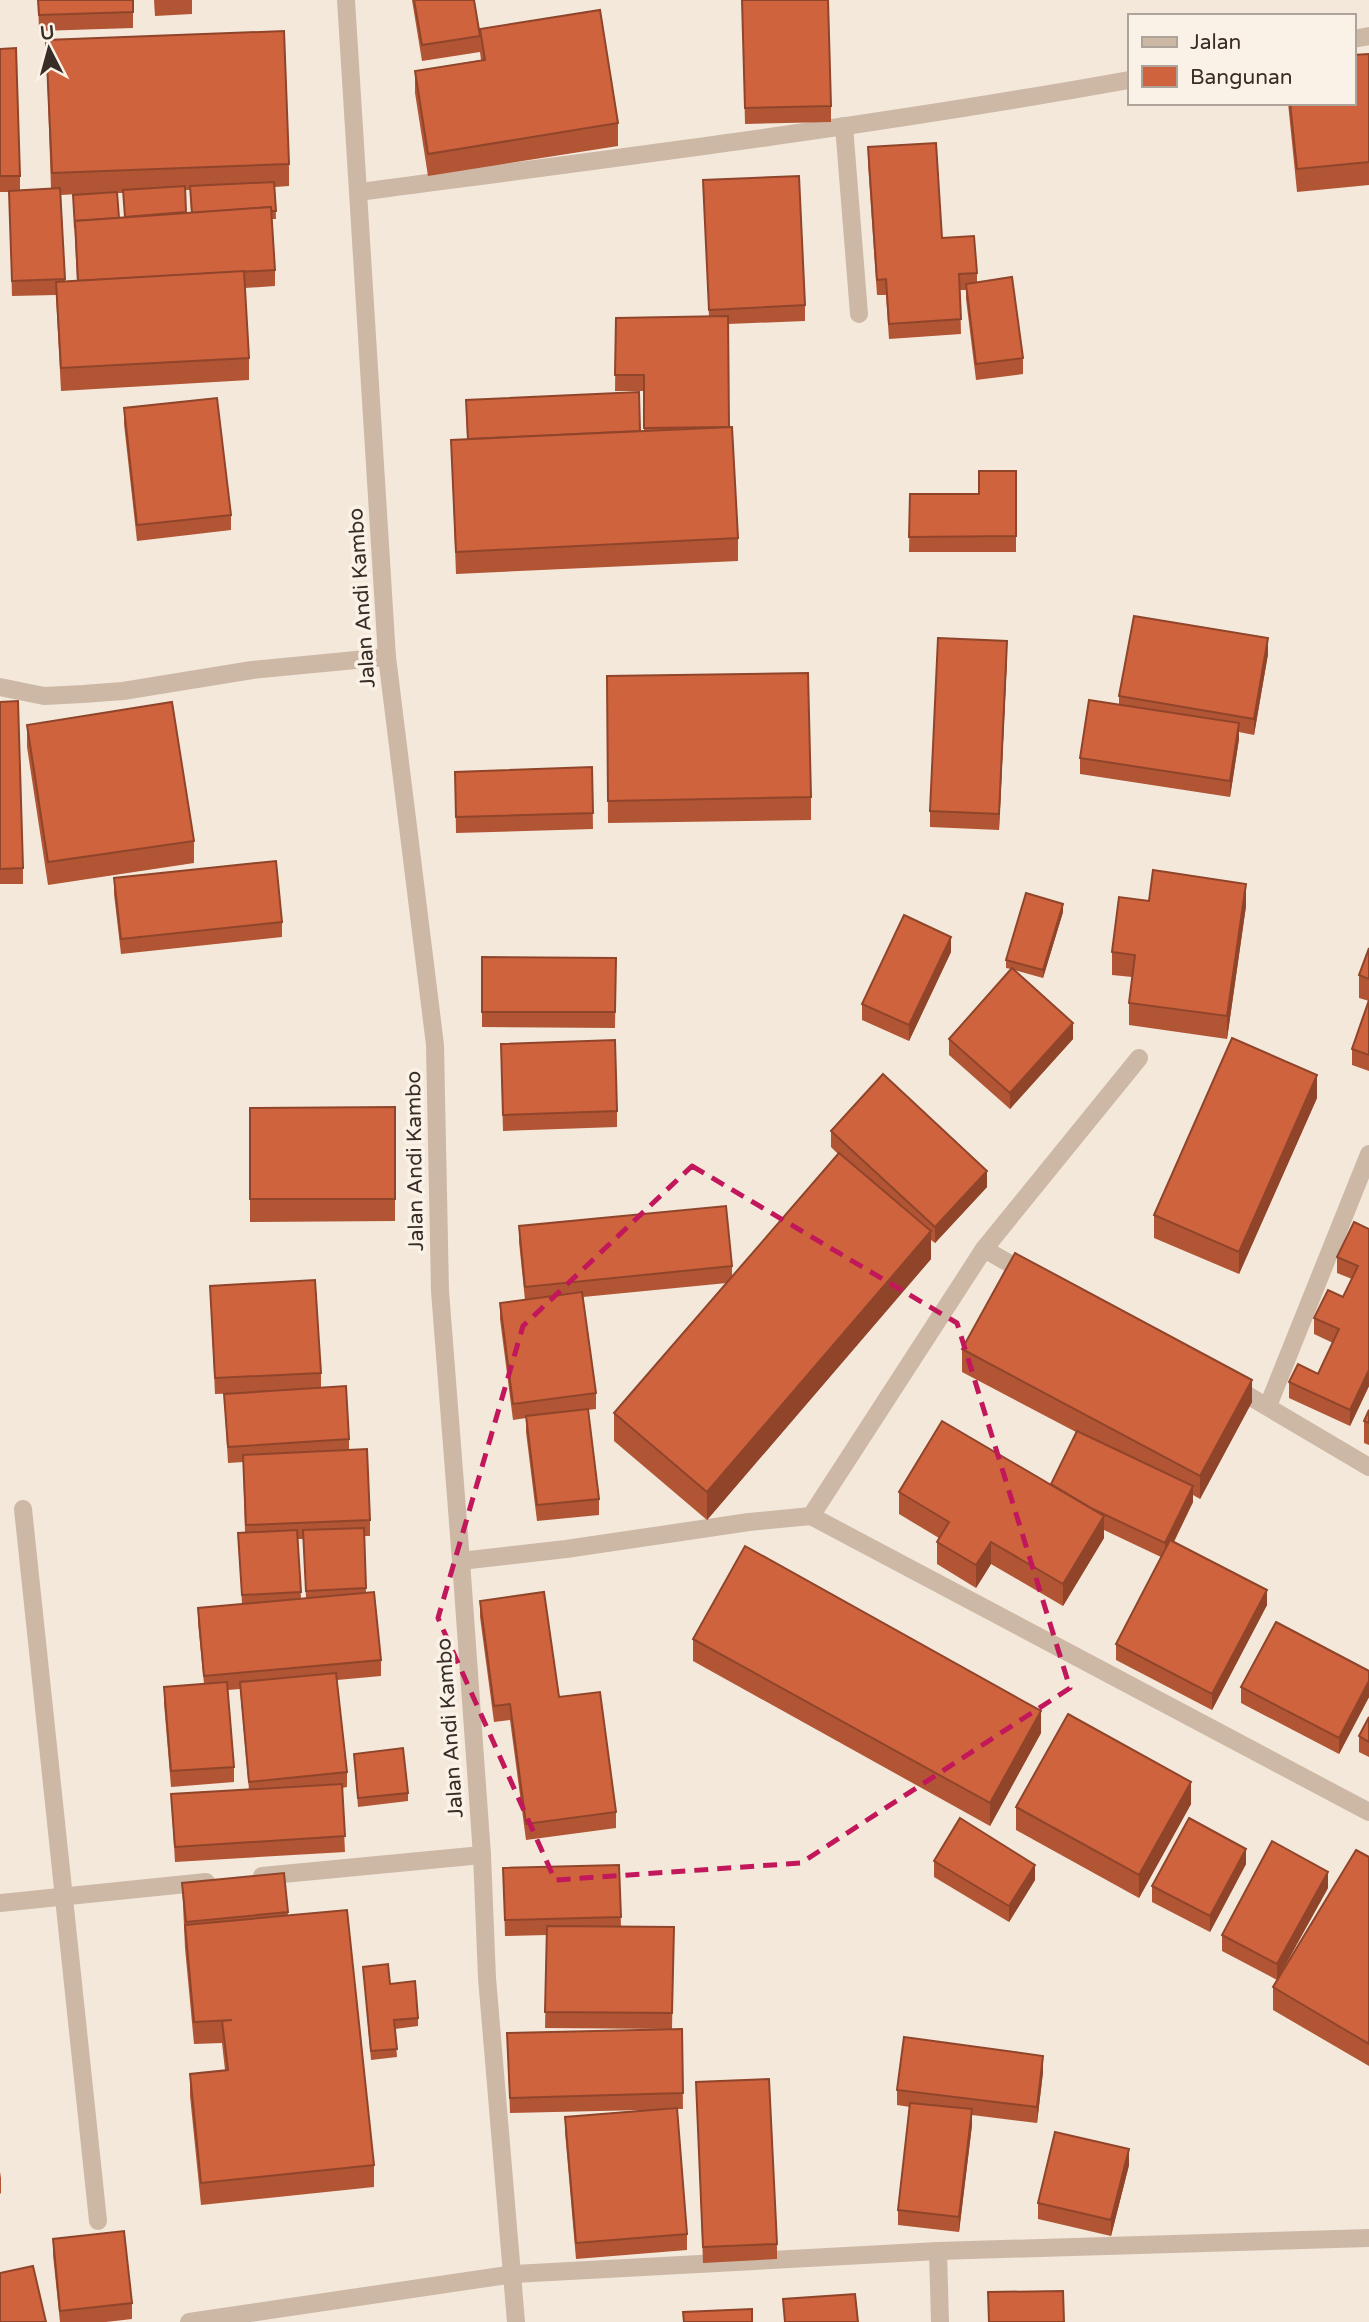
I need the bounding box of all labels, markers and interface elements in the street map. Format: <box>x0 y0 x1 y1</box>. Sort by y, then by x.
north arrow <box>14 14 84 84</box>
legend <box>1128 14 1355 105</box>
text: U <box>39 21 56 45</box>
text: Jalan <box>1190 30 1241 55</box>
text: Bangunan <box>1190 65 1293 90</box>
street label: Jalan Andi Kambo <box>343 507 381 689</box>
street label: Jalan Andi Kambo <box>401 1071 429 1251</box>
street label: Jalan Andi Kambo <box>431 1637 469 1819</box>

